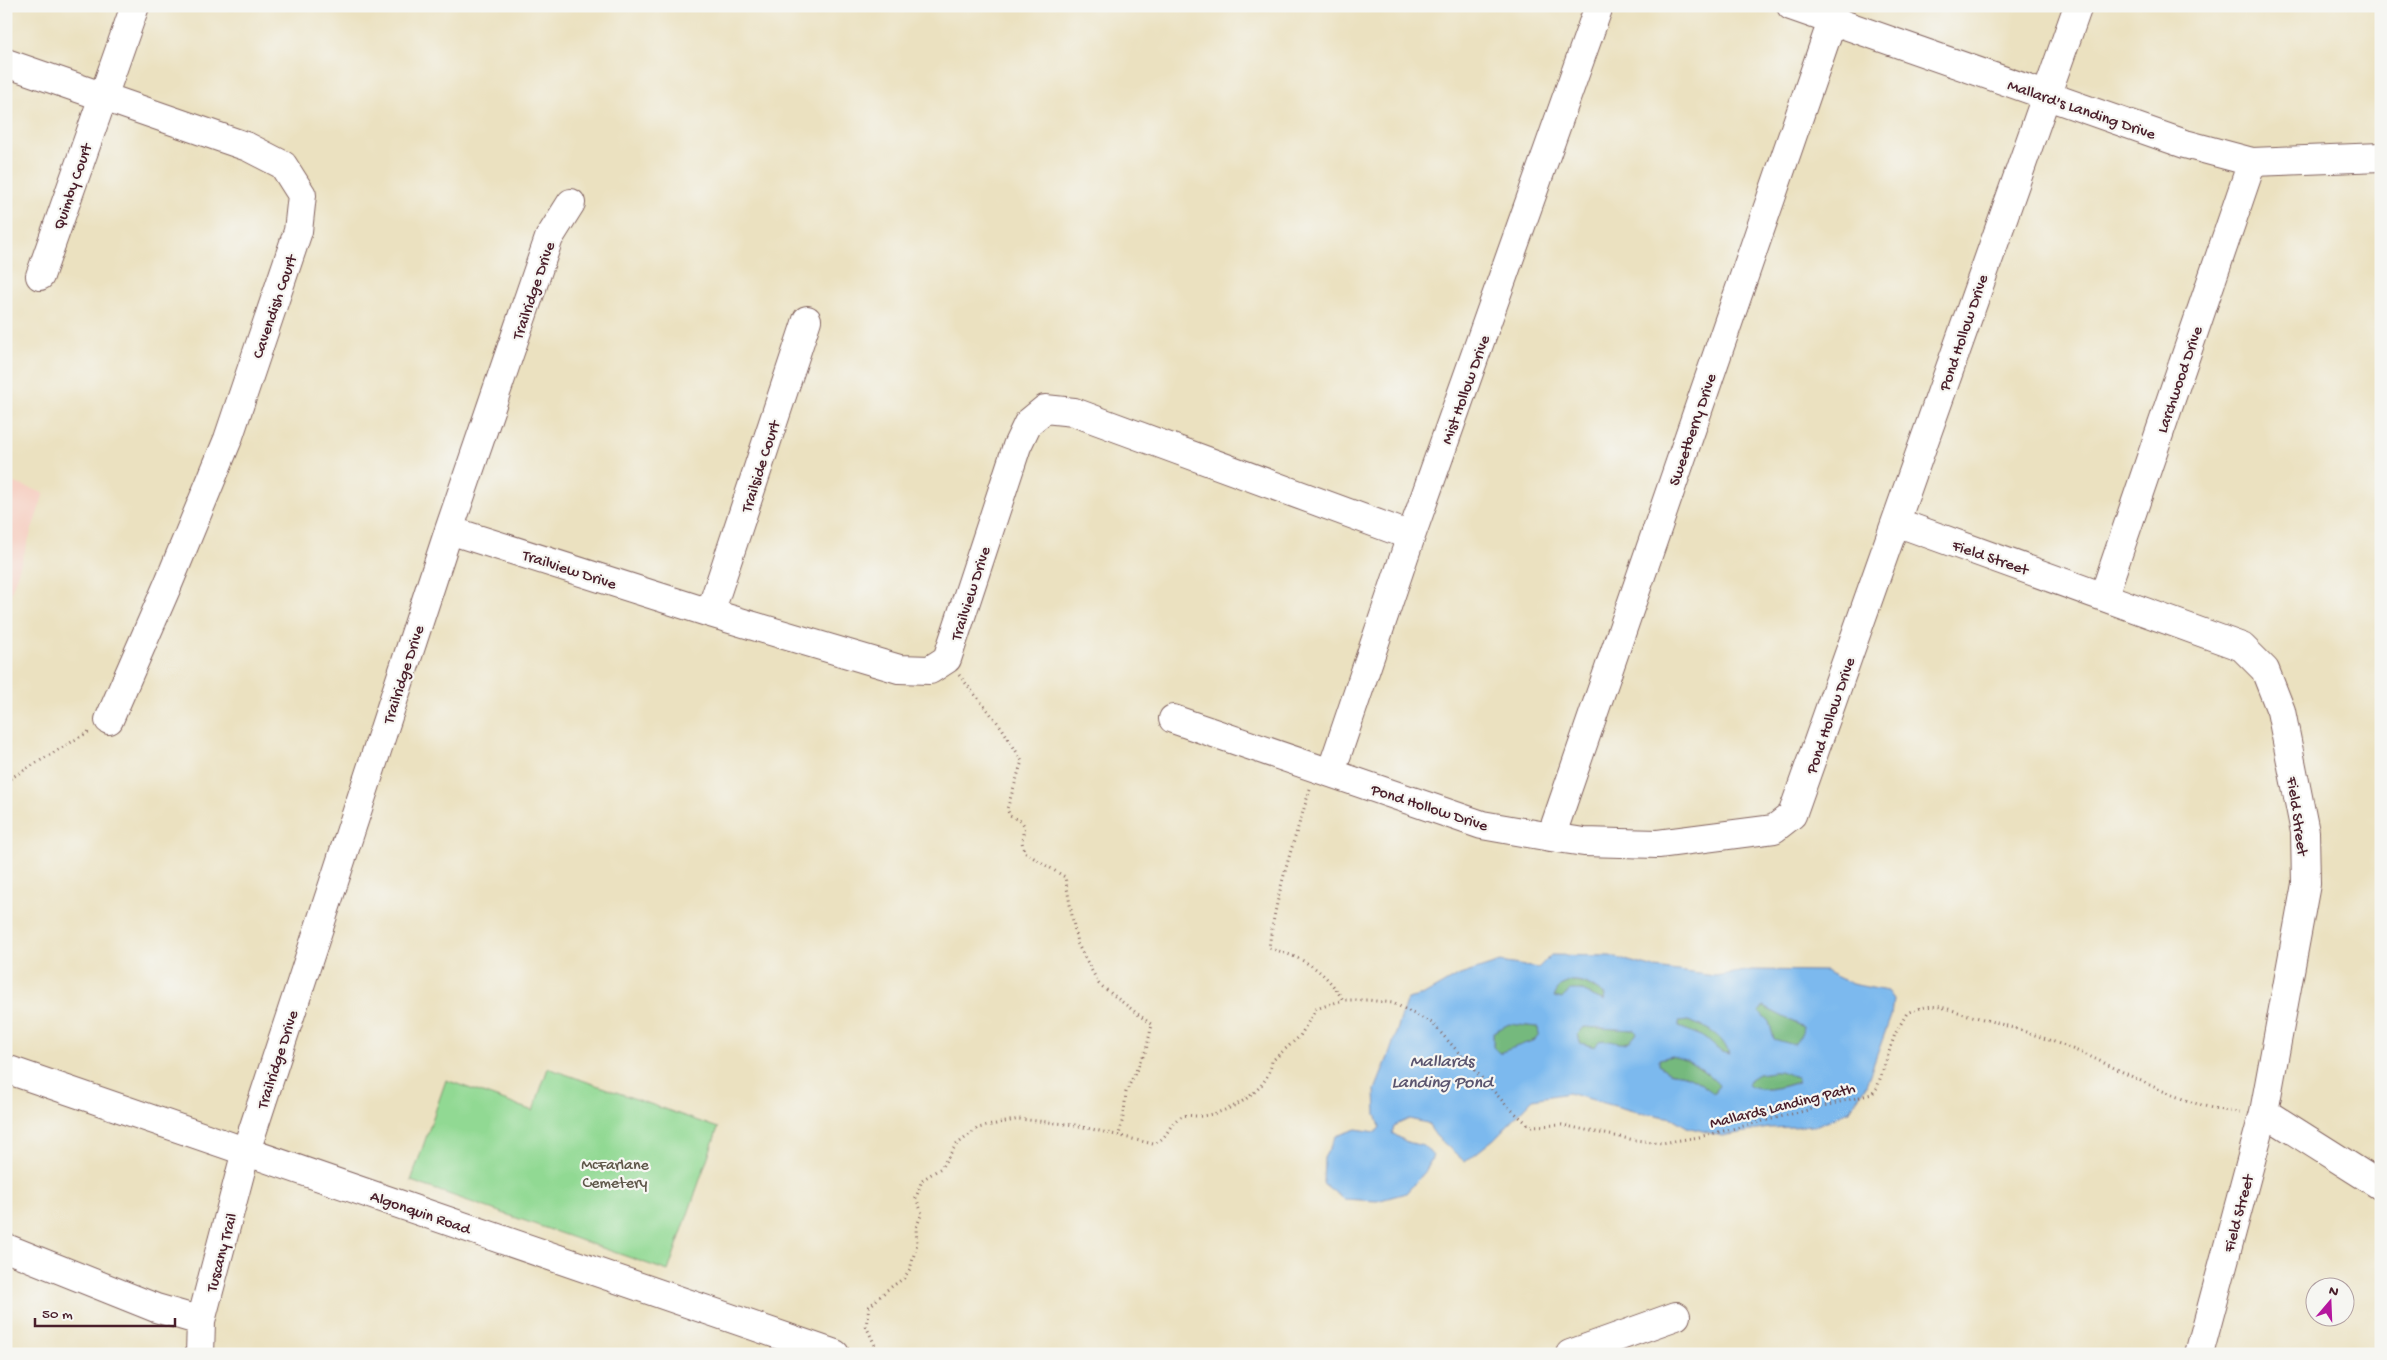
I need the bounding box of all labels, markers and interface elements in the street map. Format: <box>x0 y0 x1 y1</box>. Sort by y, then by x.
street label: Mallard's Landing Drive <box>2004 77 2158 146</box>
street label: Quimby Court <box>51 140 98 233</box>
street label: Trailridge Drive <box>509 239 561 344</box>
street label: Cavendish Court <box>250 251 303 361</box>
street label: Pond Hollow Drive <box>1936 272 1994 395</box>
street label: Larchwood Drive <box>2154 324 2209 436</box>
street label: Mist Hollow Drive <box>1439 332 1496 447</box>
street label: Sweetberry Drive <box>1666 371 1723 489</box>
street label: Trailside Court <box>738 417 787 516</box>
street label: Field Street <box>1948 537 2032 582</box>
street label: Trailview Drive <box>948 544 997 644</box>
street label: Trailview Drive <box>519 547 619 596</box>
street label: Trailridge Drive <box>380 623 430 728</box>
street label: Pond Hollow Drive <box>1803 655 1861 778</box>
street label: Field Street <box>2280 775 2311 859</box>
street label: Pond Hollow Drive <box>1367 781 1490 837</box>
street label: Trailridge Drive <box>254 1008 304 1113</box>
water label: Mallards Landing Pond <box>1391 1052 1495 1094</box>
street label: Mallards Landing Path <box>1708 1080 1858 1135</box>
park label: McFarlane Cemetery <box>581 1157 650 1194</box>
street label: Field Street <box>2221 1172 2260 1256</box>
street label: Algonquin Road <box>367 1188 474 1241</box>
street label: Tuscany Trail <box>203 1211 243 1295</box>
north arrow <box>2304 1278 2354 1328</box>
text: N <box>2326 1283 2341 1302</box>
scale bar <box>35 1295 175 1327</box>
text: 50 m <box>42 1306 73 1324</box>

